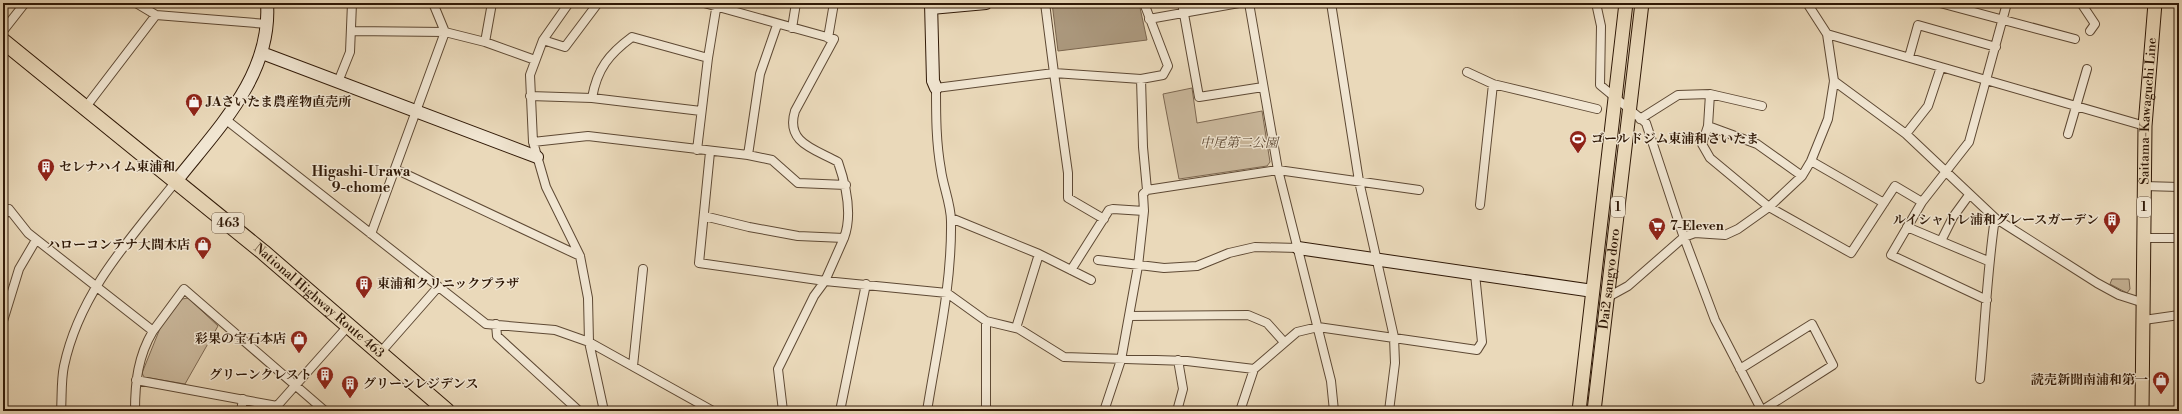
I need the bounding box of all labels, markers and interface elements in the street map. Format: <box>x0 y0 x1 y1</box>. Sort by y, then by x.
street label: Saitama-Kawaguchi Line <box>2136 37 2160 185</box>
shop icon: JAさいたま農産物直売所 <box>184 92 204 117</box>
place label: JAさいたま農産物直売所 <box>205 94 351 110</box>
sports icon: ゴールドジム東浦和さいたま <box>1568 129 1588 154</box>
place label: ゴールドジム東浦和さいたま <box>1591 131 1759 147</box>
park label: 中尾第二公園 <box>1200 135 1280 151</box>
building icon: セレナハイム東浦和 <box>36 157 56 182</box>
place label: セレナハイム東浦和 <box>59 159 175 175</box>
district label: Higashi-Urawa 9-chome <box>312 163 411 197</box>
road number: 1 <box>1611 197 1625 217</box>
road number: 1 <box>2137 197 2151 217</box>
building icon: ルイシャトレ浦和グレースガーデン <box>2102 210 2122 235</box>
place label: ルイシャトレ浦和グレースガーデン <box>1893 212 2099 228</box>
road number: 463 <box>212 213 244 233</box>
supermarket icon: 7-Eleven <box>1647 216 1667 241</box>
place label: 7-Eleven <box>1670 218 1724 234</box>
street label: Dai2 sangyo doro <box>1596 228 1623 330</box>
shop icon: ハローコンテナ大間木店 <box>193 235 213 260</box>
place label: ハローコンテナ大間木店 <box>47 237 190 253</box>
street label: National Highway Route 463 <box>251 240 388 361</box>
building icon: 東浦和クリニックプラザ <box>354 274 374 299</box>
place label: 東浦和クリニックプラザ <box>377 276 519 292</box>
shop icon: 彩果の宝石本店 <box>289 329 309 354</box>
place label: 彩果の宝石本店 <box>195 331 286 347</box>
building icon: グリーンクレスト <box>315 365 335 390</box>
place label: グリーンクレスト <box>209 367 312 383</box>
shop icon: 読売新聞南浦和第一 <box>2151 370 2171 395</box>
place label: 読売新聞南浦和第一 <box>2031 372 2148 388</box>
building icon: グリーンレジデンス <box>340 374 360 399</box>
place label: グリーンレジデンス <box>363 376 478 392</box>

